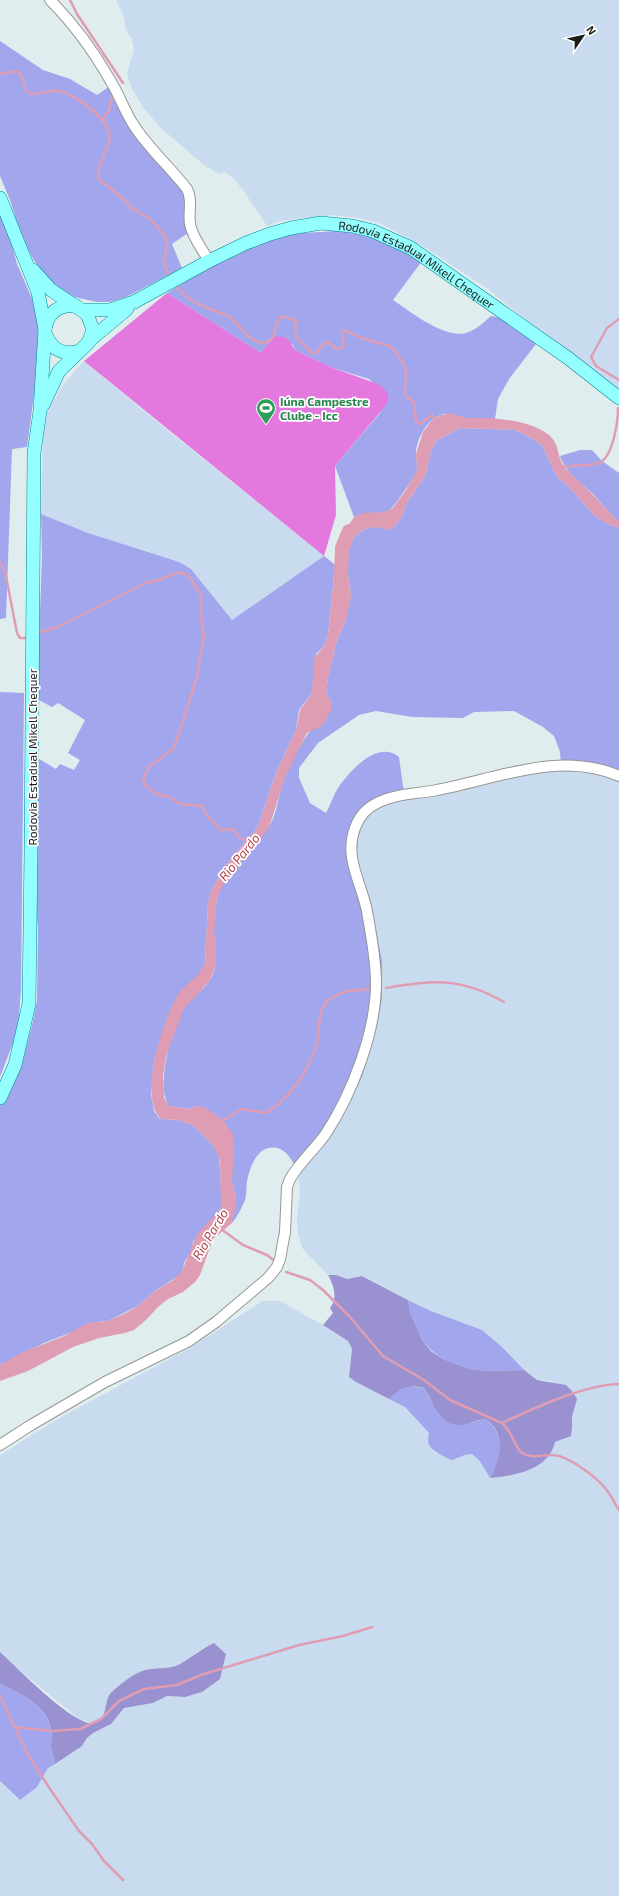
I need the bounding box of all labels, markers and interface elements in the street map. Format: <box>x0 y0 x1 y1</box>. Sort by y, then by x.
north arrow <box>563 16 603 56</box>
text: N <box>584 23 599 37</box>
street label: Rodovia Estadual Mikell Chequer <box>338 218 498 312</box>
place label: Iúna Campestre Clube - Icc <box>280 394 369 422</box>
sports icon: Iúna Campestre Clube - Icc <box>255 397 277 425</box>
street label: Rodovia Estadual Mikell Chequer <box>25 668 39 846</box>
water label: Rio Pardo <box>215 830 263 884</box>
water label: Rio Pardo <box>189 1206 231 1262</box>

